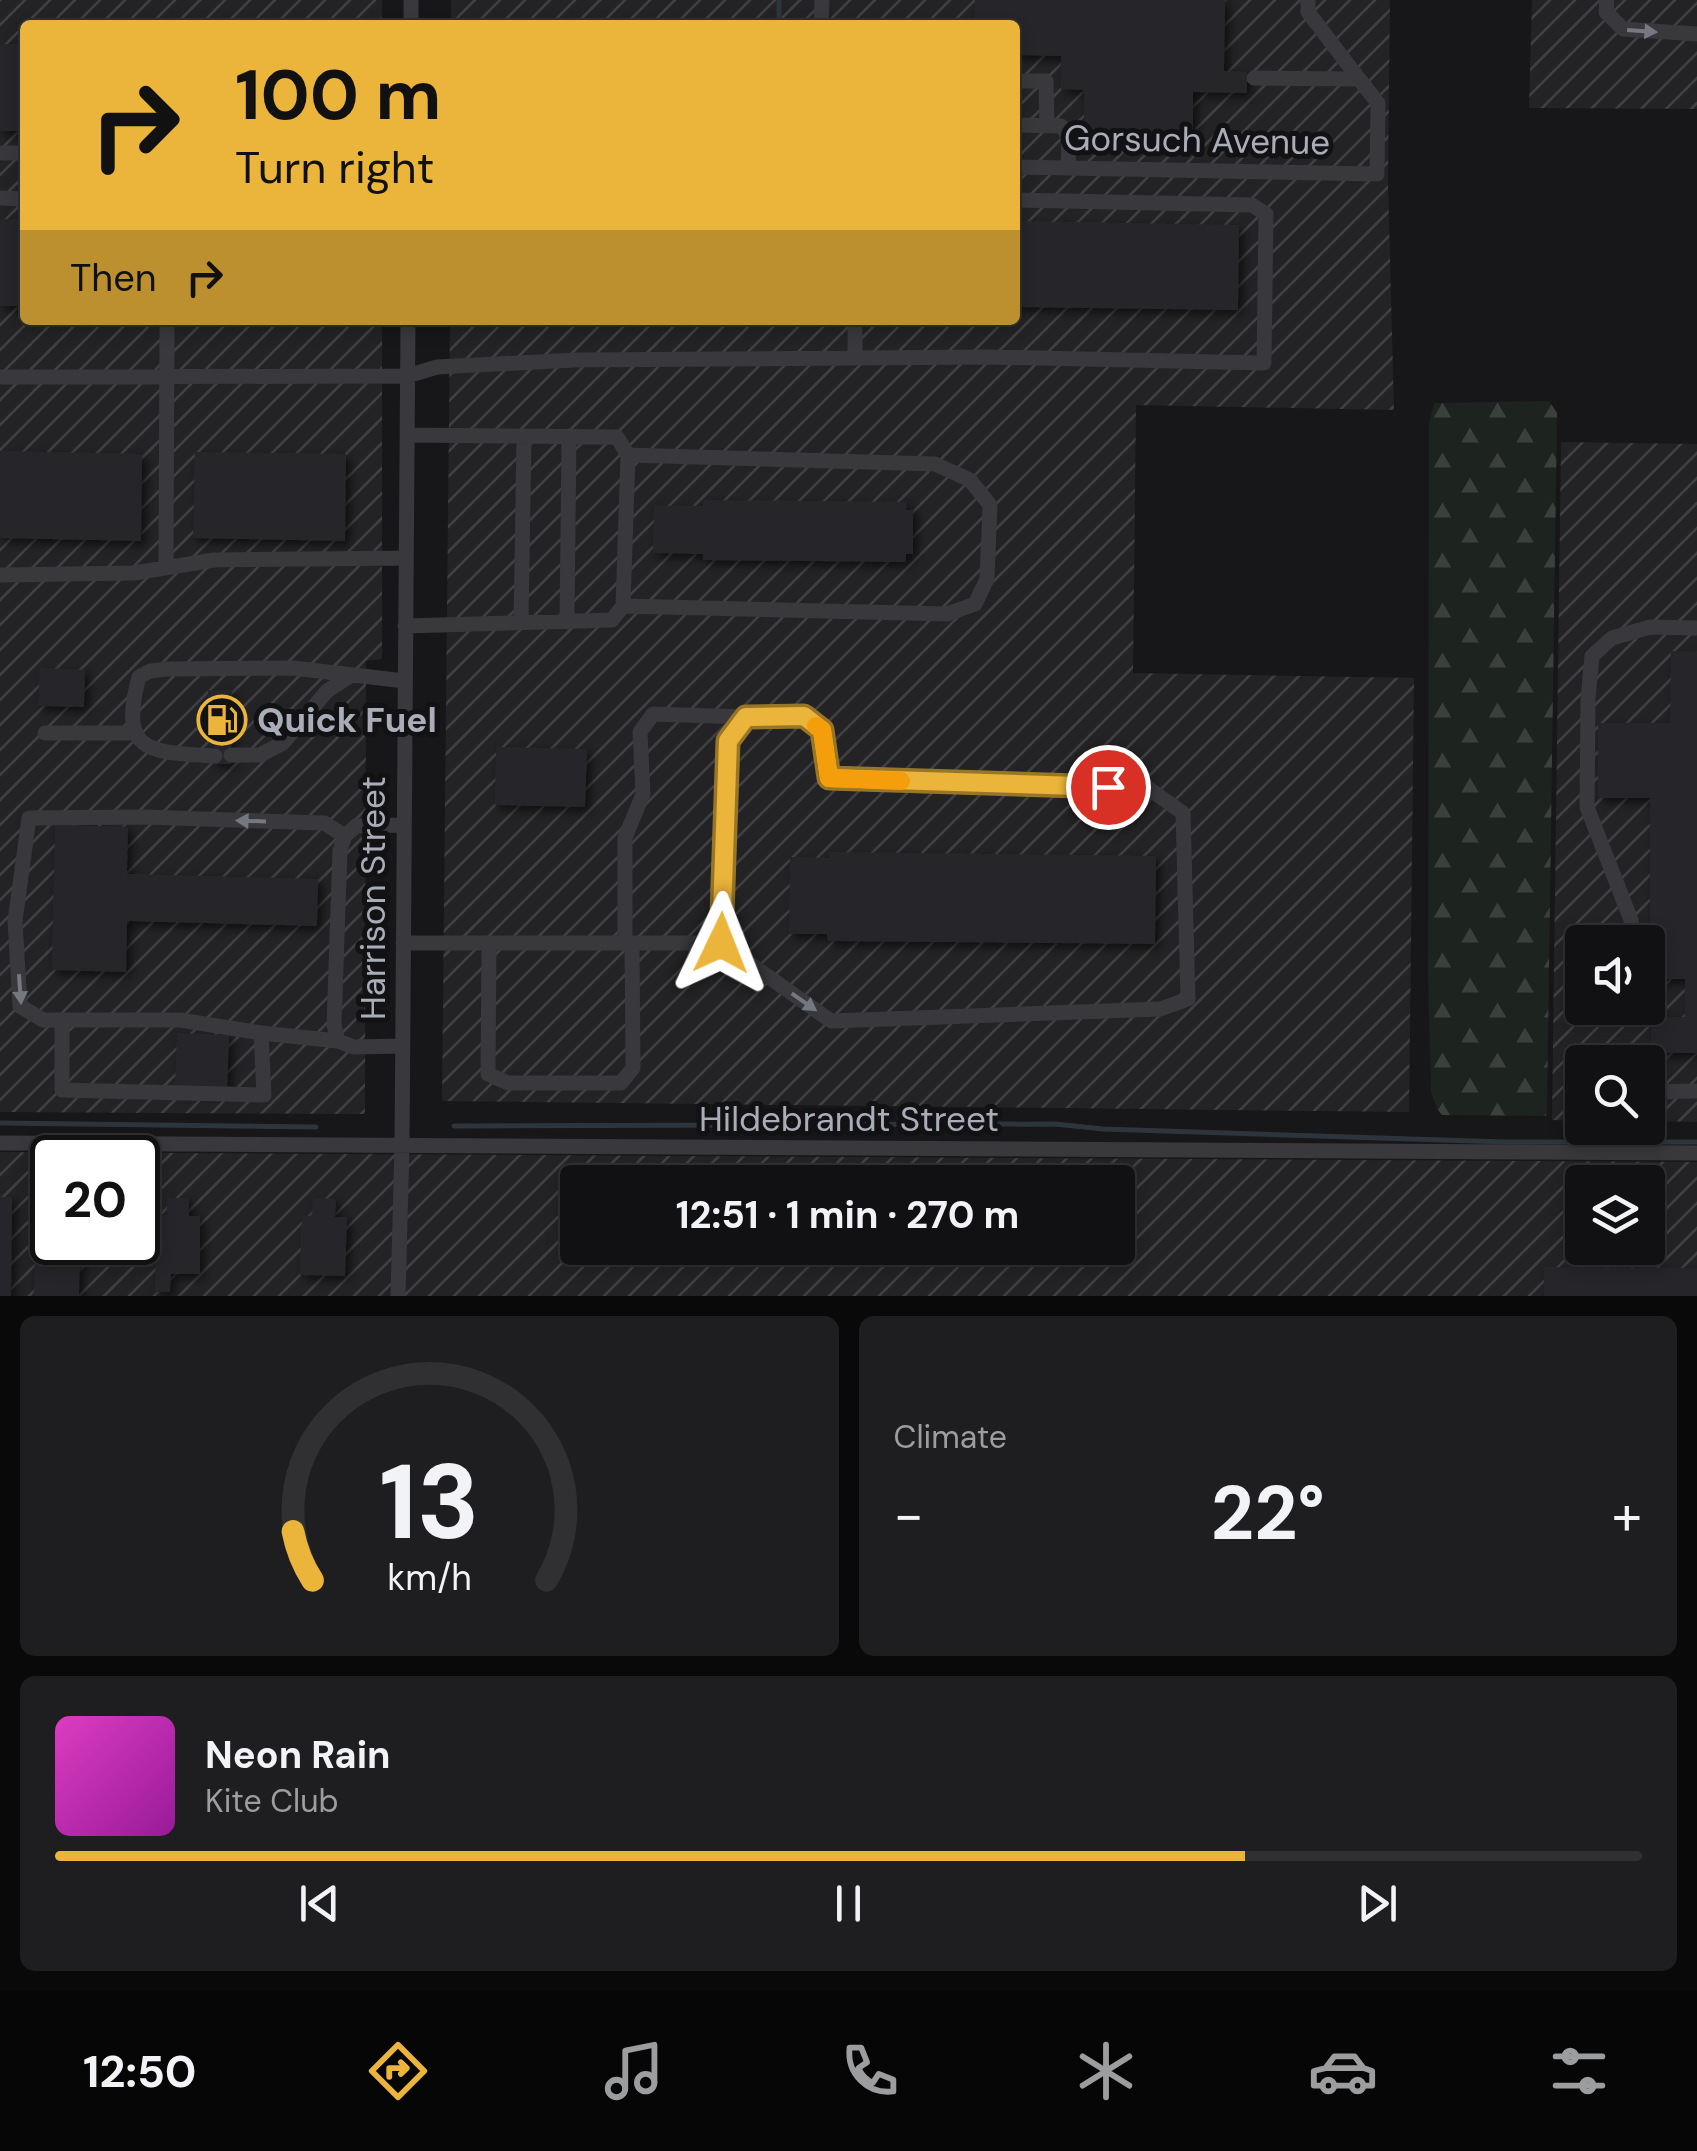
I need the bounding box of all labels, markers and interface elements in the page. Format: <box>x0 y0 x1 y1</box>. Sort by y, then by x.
one-way arrow <box>1627 23 1658 39</box>
text: 100 m <box>235 50 441 141</box>
icon: right <box>70 60 200 190</box>
street label: Gorsuch Avenue <box>1063 115 1331 165</box>
text: Turn right <box>235 138 434 197</box>
icon: right <box>177 250 232 305</box>
text: Then <box>70 253 157 303</box>
fuel station icon: Quick Fuel <box>196 694 248 746</box>
place label: Quick Fuel <box>257 697 437 743</box>
pin <box>1066 745 1151 830</box>
icon: arrive <box>1081 760 1136 815</box>
street label: Harrison Street <box>350 776 396 1020</box>
one-way arrow <box>235 812 267 828</box>
position arrow <box>669 891 773 995</box>
map controls <box>1565 925 1665 1265</box>
button: sound <box>1565 925 1665 1025</box>
one-way arrow <box>12 974 28 1006</box>
one-way arrow <box>791 992 818 1011</box>
button: search <box>1565 1045 1665 1145</box>
street label: Hildebrandt Street <box>699 1096 999 1142</box>
speed limit sign: 20 <box>30 1135 160 1265</box>
button: layers <box>1565 1165 1665 1265</box>
text: 12:51 · 1 min · 270 m <box>676 1190 1019 1240</box>
text: Climate <box>894 1416 1007 1458</box>
text: 13 <box>379 1435 480 1570</box>
text: 22° <box>1211 1465 1325 1562</box>
text: − <box>894 1479 924 1551</box>
text: + <box>1612 1479 1642 1551</box>
text: km/h <box>387 1555 471 1601</box>
text: Neon Rain <box>205 1730 390 1780</box>
text: Kite Club <box>205 1780 339 1822</box>
icon: previous <box>292 1876 347 1931</box>
icon: pause <box>821 1876 876 1931</box>
icon: next <box>1350 1876 1405 1931</box>
icon: directions <box>363 2036 433 2106</box>
icon: music <box>599 2036 669 2106</box>
icon: phone <box>835 2036 905 2106</box>
icon: climate <box>1071 2036 1141 2106</box>
icon: car <box>1308 2036 1378 2106</box>
icon: filters <box>1544 2036 1614 2106</box>
text: 12:50 <box>83 2042 197 2101</box>

